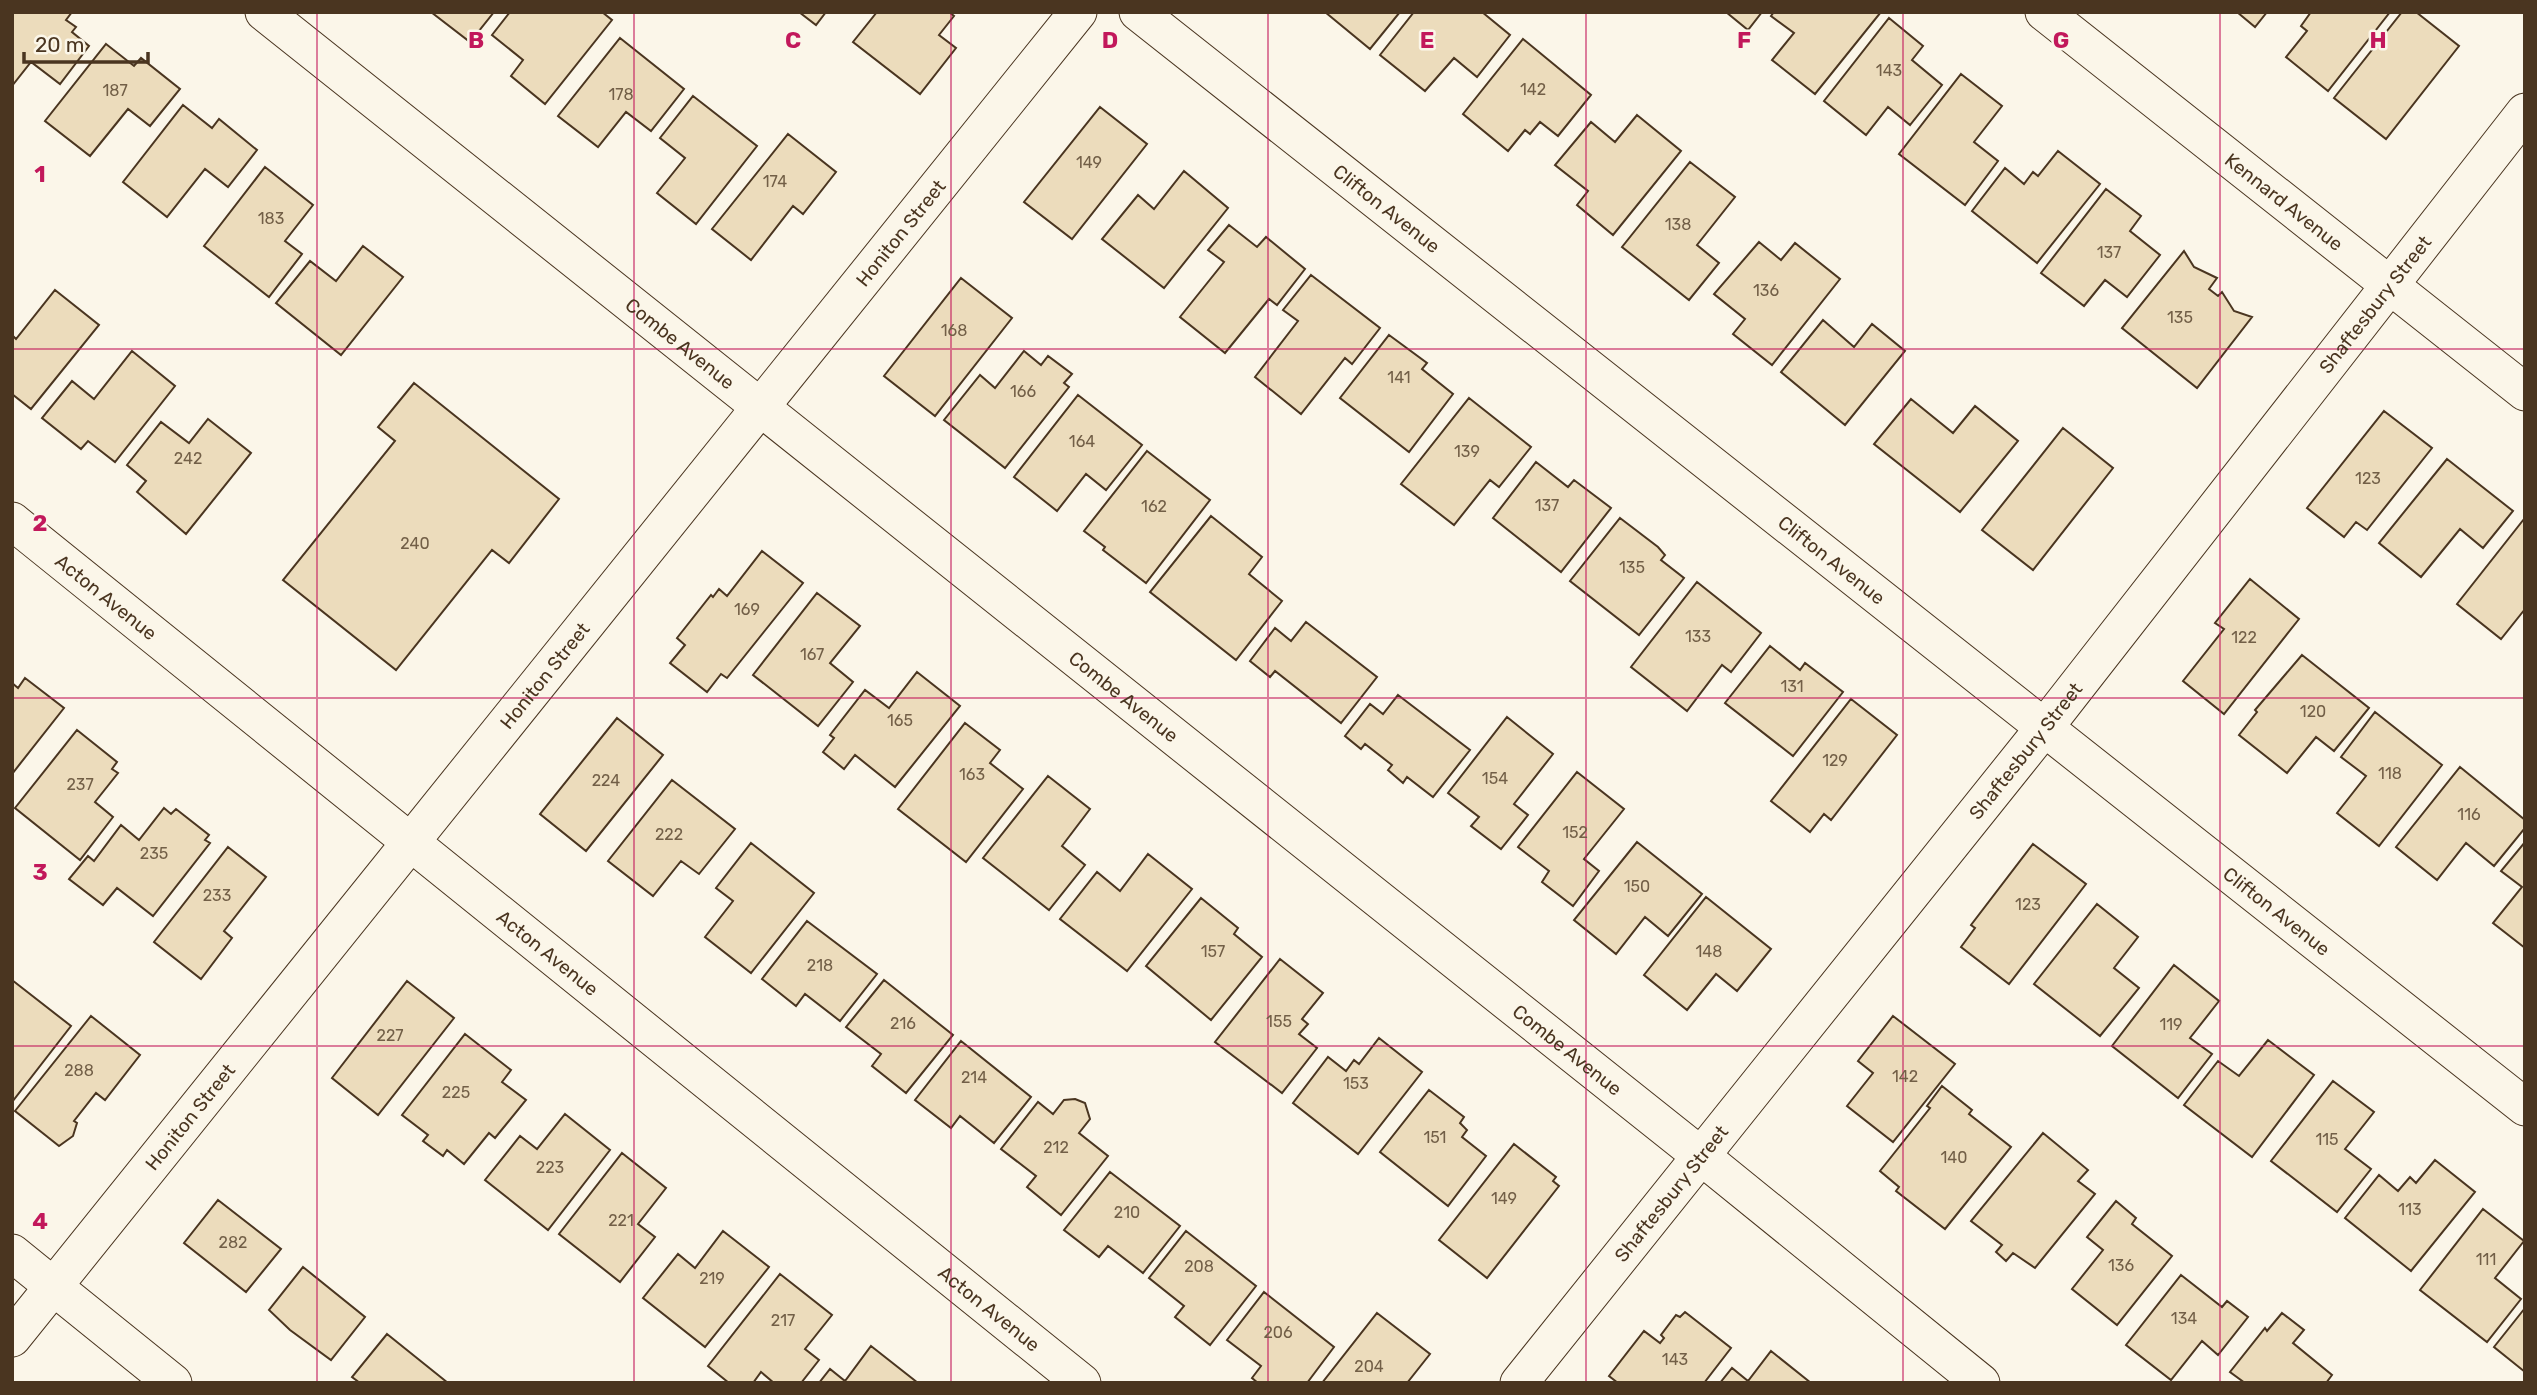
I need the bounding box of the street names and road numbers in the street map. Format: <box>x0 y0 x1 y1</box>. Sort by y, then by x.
street label: Kennard Avenue <box>2220 148 2347 256</box>
street label: Clifton Avenue <box>1328 160 1445 258</box>
street label: Honiton Street <box>851 175 951 291</box>
street label: Shaftesbury Street <box>2314 231 2437 378</box>
street label: Combe Avenue <box>621 293 739 394</box>
street label: Clifton Avenue <box>1773 511 1890 609</box>
street label: Acton Avenue <box>51 550 161 645</box>
street label: Honiton Street <box>495 617 595 734</box>
street label: Combe Avenue <box>1064 646 1183 747</box>
street label: Shaftesbury Street <box>1964 678 2088 824</box>
street label: Clifton Avenue <box>2218 862 2335 961</box>
street label: Acton Avenue <box>492 905 603 1001</box>
street label: Combe Avenue <box>1508 1000 1626 1101</box>
street label: Honiton Street <box>141 1059 240 1175</box>
street label: Shaftesbury Street <box>1610 1120 1733 1267</box>
street label: Acton Avenue <box>934 1261 1044 1356</box>

